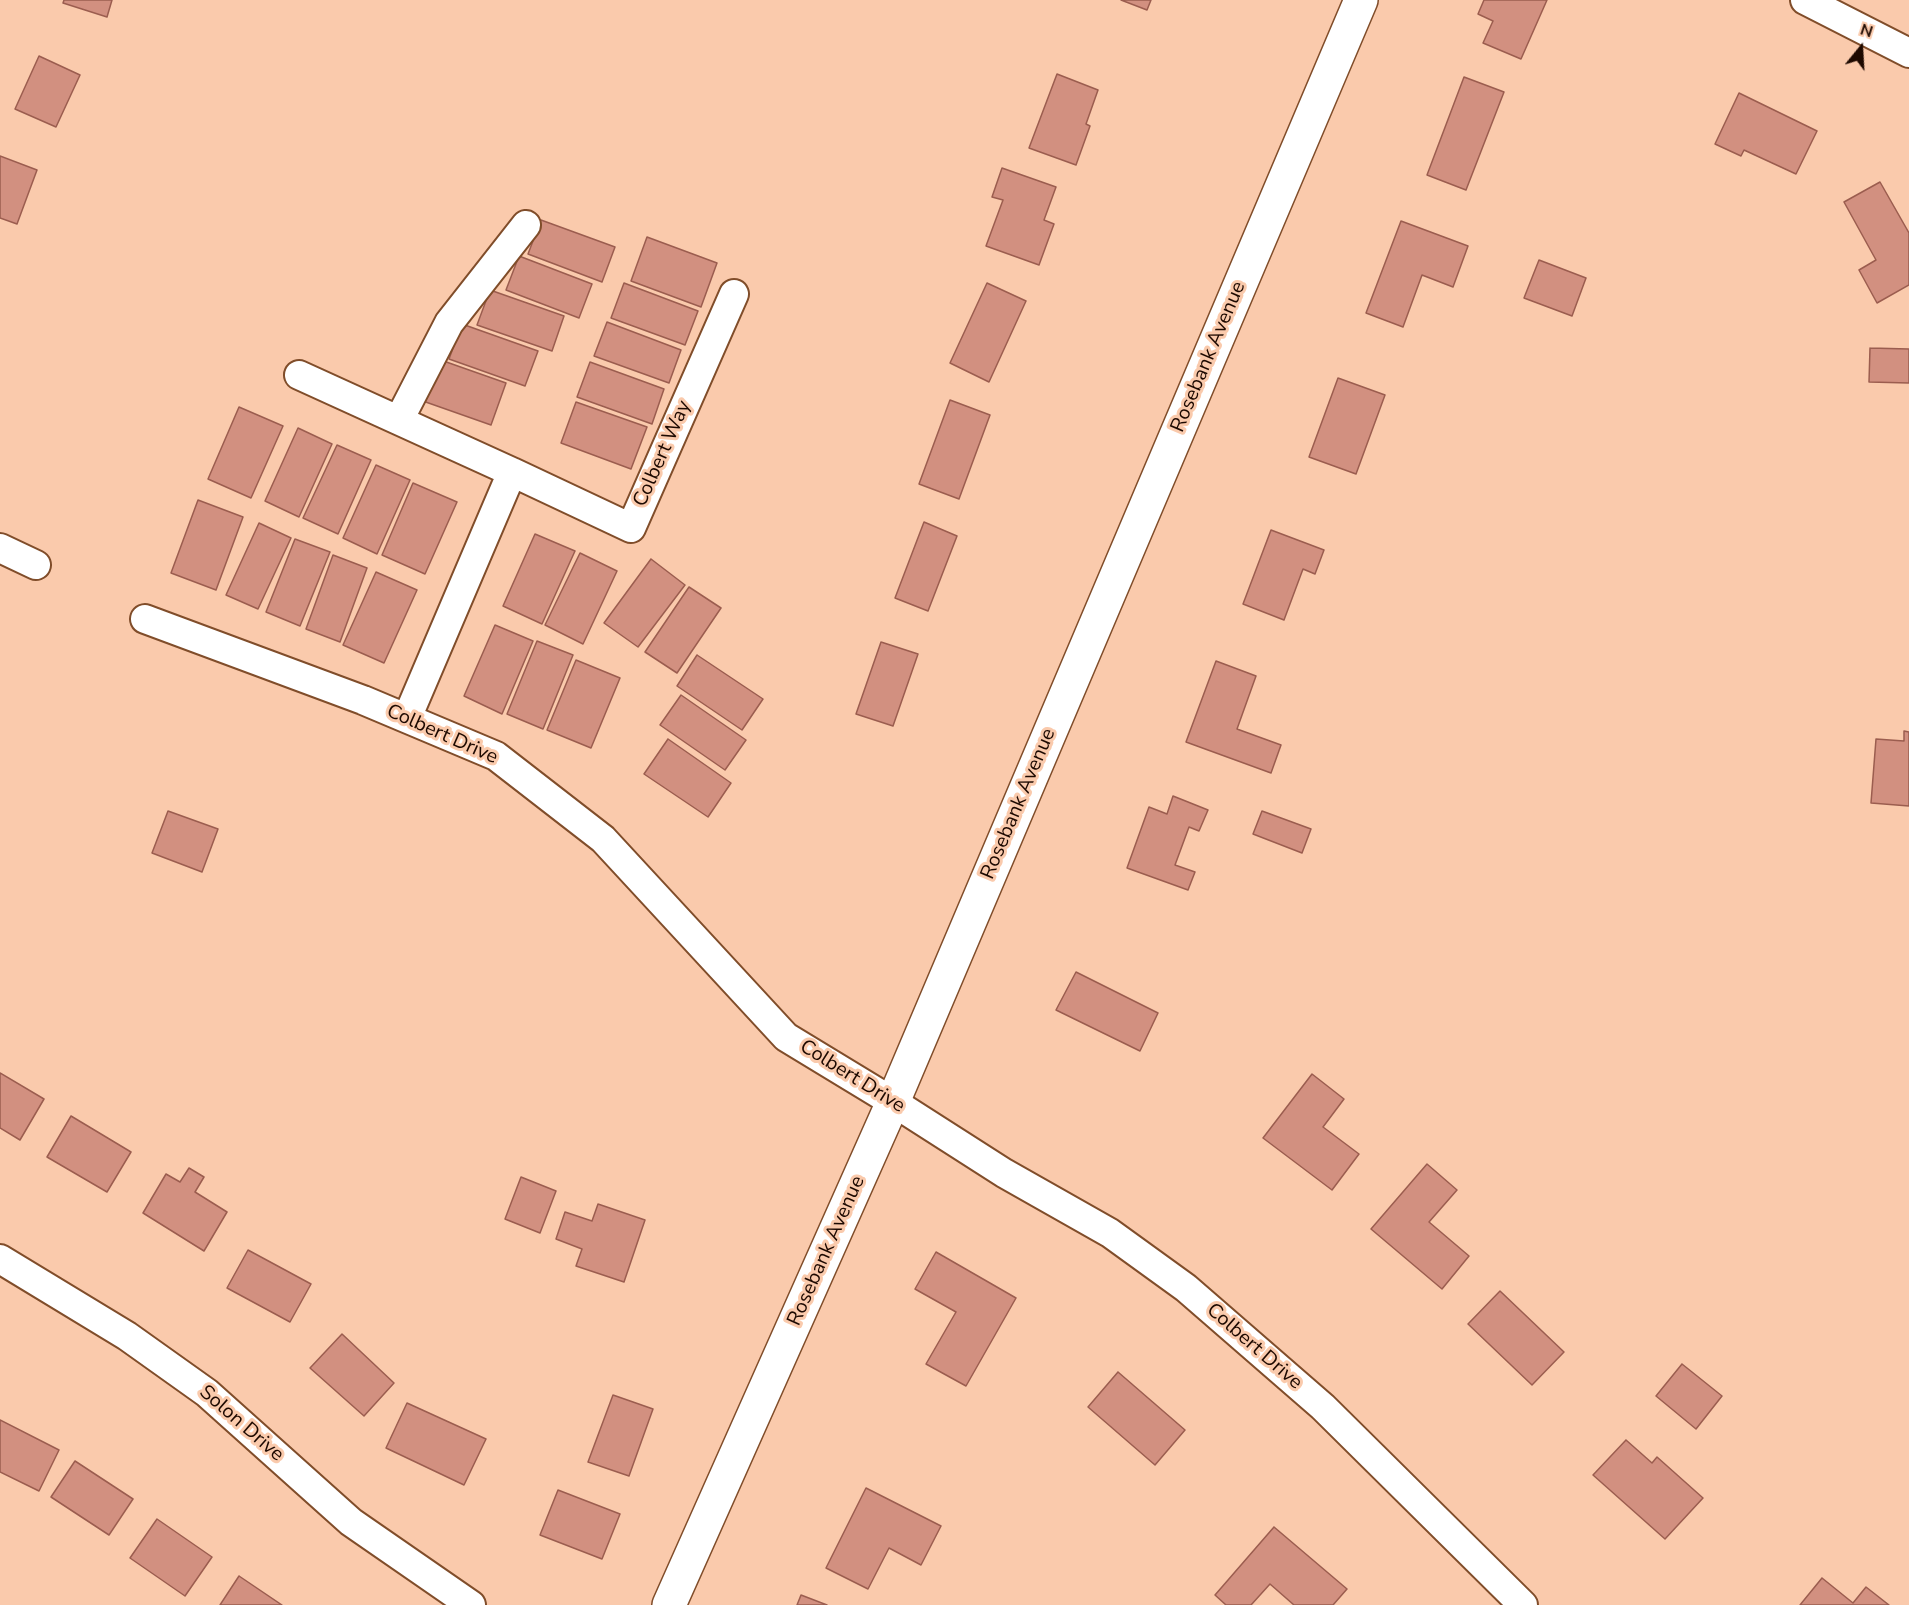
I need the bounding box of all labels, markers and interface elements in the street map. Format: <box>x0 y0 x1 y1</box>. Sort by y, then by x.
north arrow <box>1831 18 1891 78</box>
text: N <box>1857 19 1876 43</box>
street label: Rosebank Avenue <box>1166 278 1252 436</box>
street label: Colbert Way <box>629 397 697 511</box>
street label: Colbert Drive <box>383 700 501 770</box>
street label: Rosebank Avenue <box>976 725 1062 883</box>
street label: Colbert Drive <box>795 1035 909 1119</box>
street label: Rosebank Avenue <box>783 1172 871 1330</box>
street label: Colbert Drive <box>1201 1299 1307 1395</box>
street label: Solon Drive <box>194 1381 288 1467</box>

